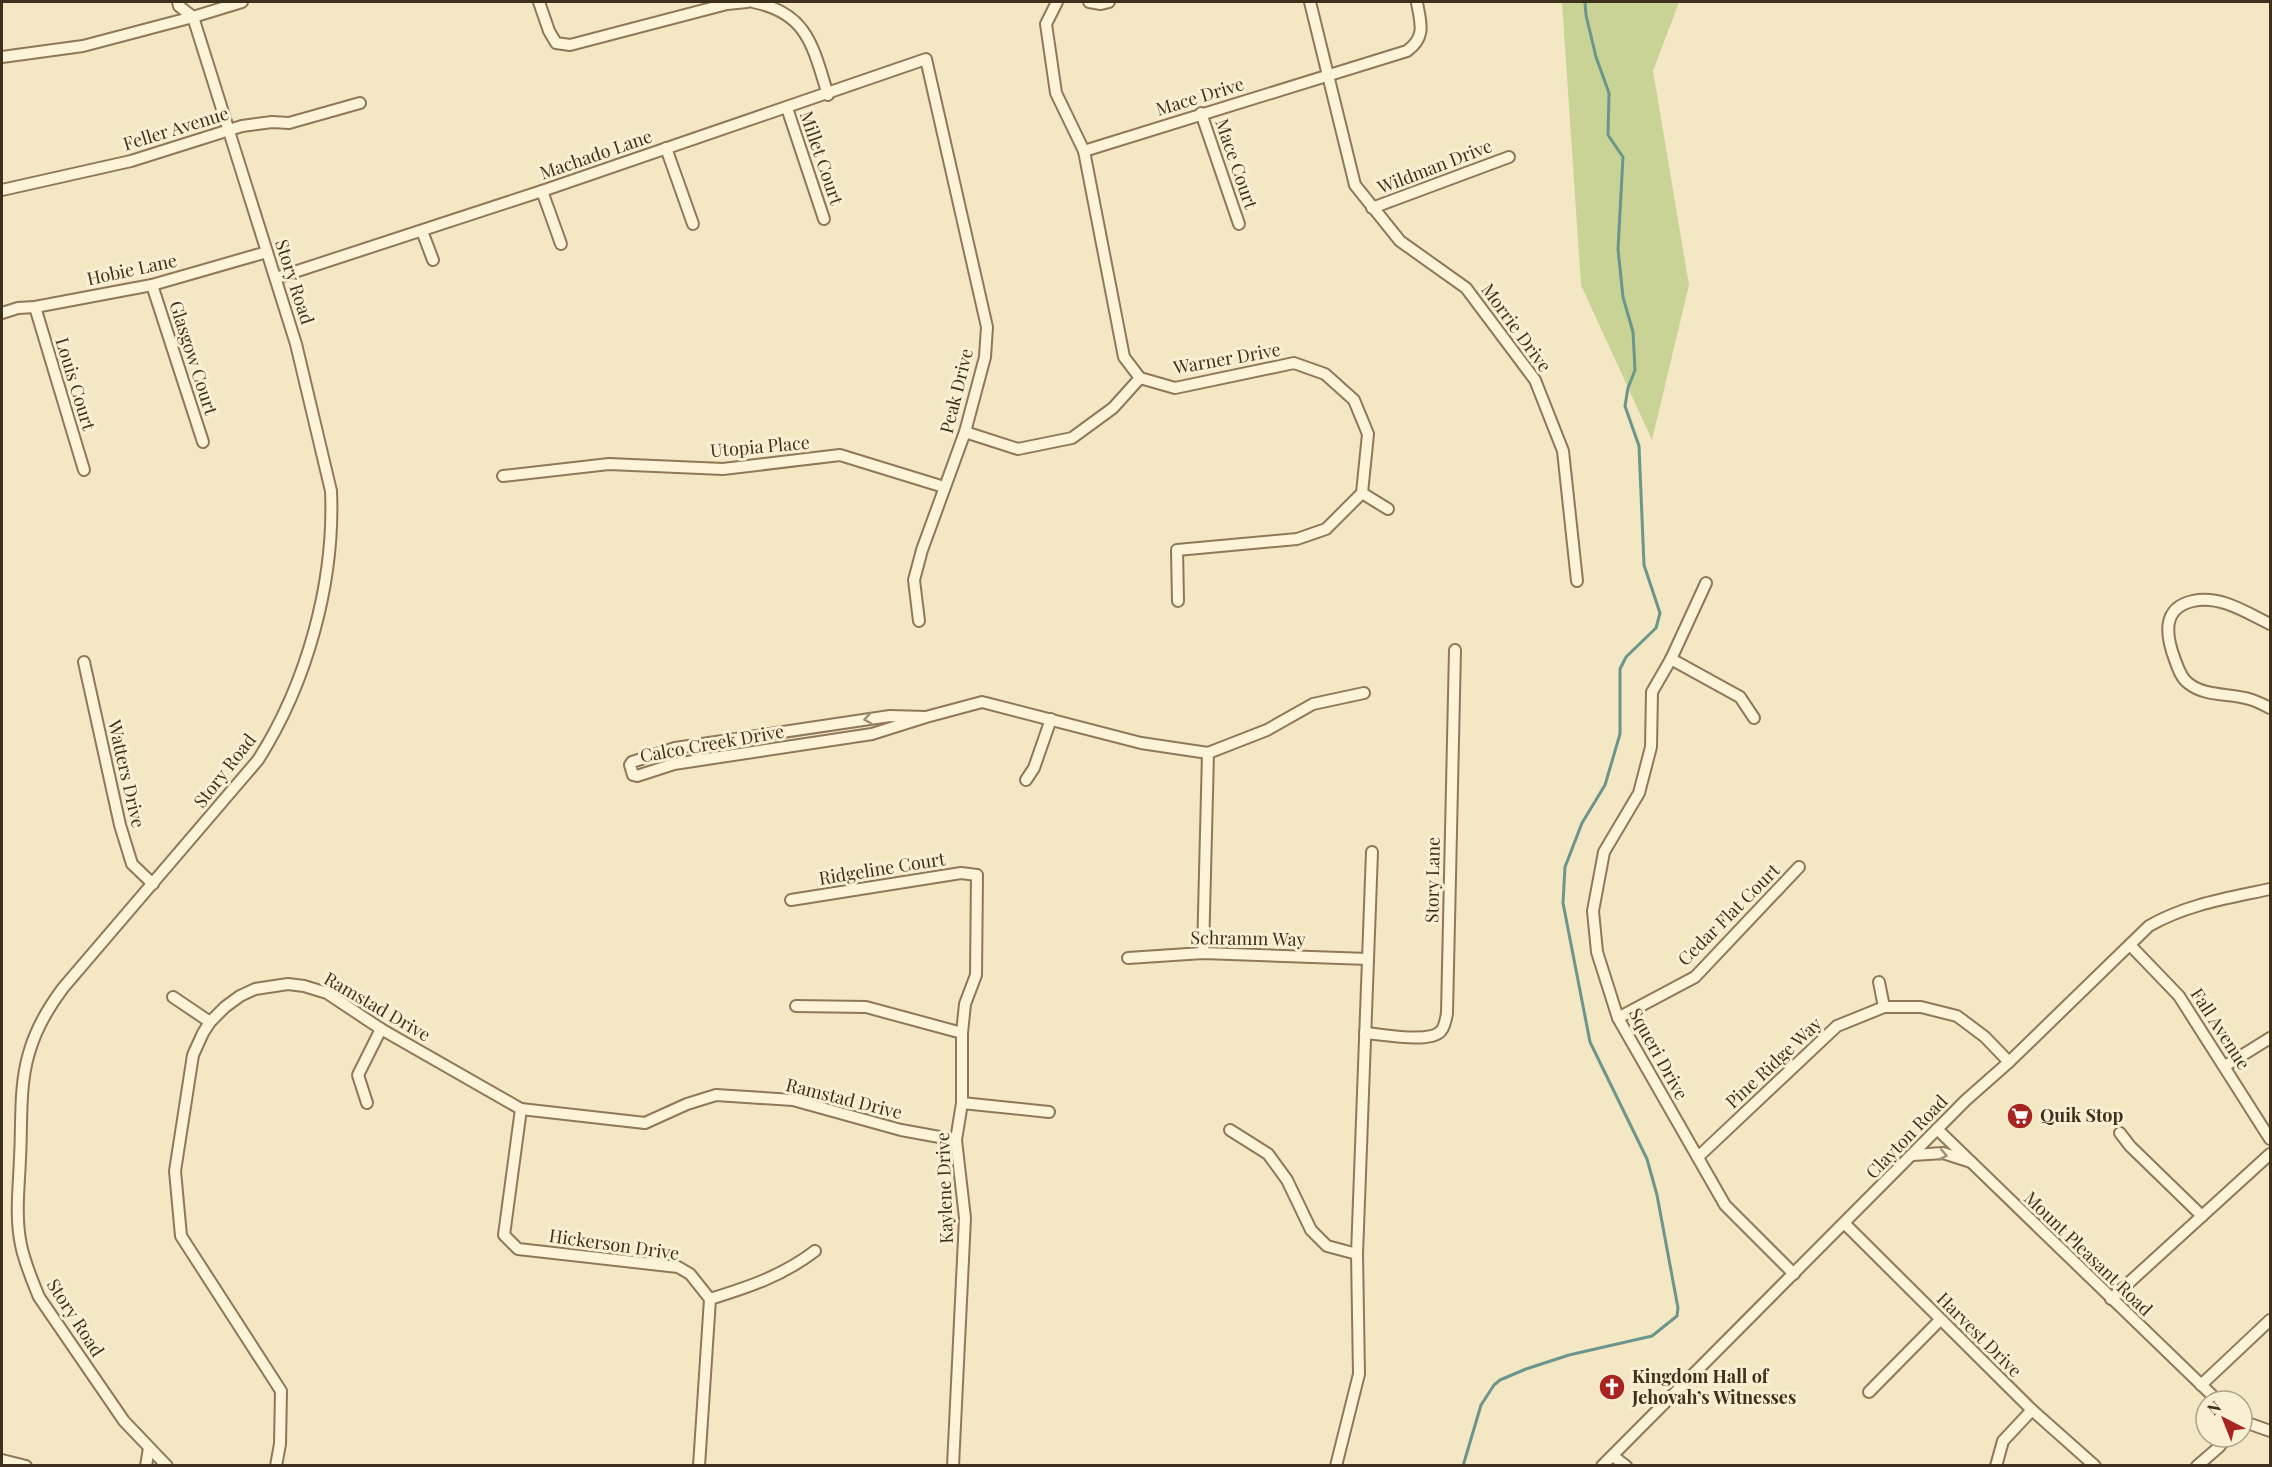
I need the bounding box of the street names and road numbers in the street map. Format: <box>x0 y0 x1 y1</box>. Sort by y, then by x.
street label: Mace Drive <box>1153 71 1247 121</box>
street label: Feller Avenue <box>120 101 231 155</box>
street label: Millet Court <box>795 108 849 208</box>
street label: Mace Court <box>1210 115 1264 213</box>
street label: Machado Lane <box>536 124 655 184</box>
street label: Wildman Drive <box>1373 133 1495 199</box>
street label: Story Road <box>270 236 320 328</box>
street label: Hobie Lane <box>85 248 179 290</box>
street label: Morrie Drive <box>1476 278 1557 377</box>
street label: Glasgow Court <box>164 298 224 418</box>
street label: Louis Court <box>50 334 102 434</box>
street label: Warner Drive <box>1170 337 1282 379</box>
street label: Peak Drive <box>934 346 978 436</box>
street label: Utopia Place <box>709 430 811 462</box>
street label: Watters Drive <box>103 716 151 830</box>
street label: Calco Creek Drive <box>638 719 786 767</box>
street label: Story Road <box>188 728 261 812</box>
street label: Story Lane <box>1419 837 1445 923</box>
street label: Ridgeline Court <box>817 846 947 890</box>
street label: Cedar Flat Court <box>1672 858 1785 970</box>
street label: Schramm Way <box>1190 925 1306 951</box>
street label: Ramstad Drive <box>320 966 435 1046</box>
street label: Fall Avenue <box>2186 983 2256 1074</box>
street label: Squeri Drive <box>1624 1003 1694 1104</box>
street label: Pine Ridge Way <box>1720 1011 1827 1113</box>
street label: Ramstad Drive <box>784 1072 905 1124</box>
street label: Clayton Road <box>1860 1089 1953 1183</box>
street label: Kaylene Drive <box>930 1132 958 1244</box>
street label: Mount Pleasant Road <box>2019 1186 2158 1321</box>
street label: Hickerson Drive <box>547 1223 681 1265</box>
street label: Story Road <box>42 1274 110 1361</box>
street label: Harvest Drive <box>1932 1287 2027 1382</box>

